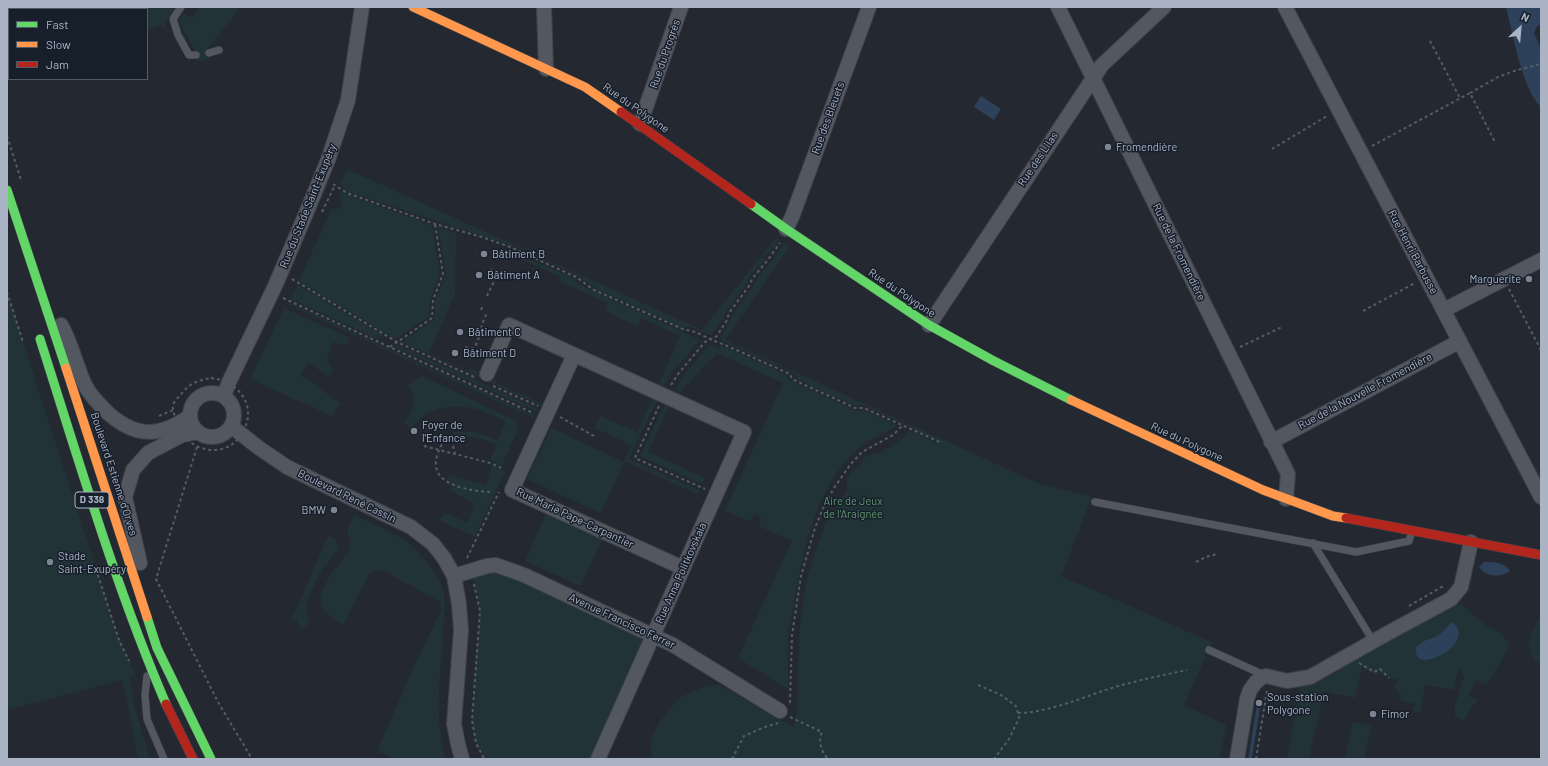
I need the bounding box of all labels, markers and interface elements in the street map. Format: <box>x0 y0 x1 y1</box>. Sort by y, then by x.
legend <box>8 8 148 80</box>
north arrow <box>1500 8 1540 48</box>
text: N <box>1519 9 1532 24</box>
text: Fast <box>46 17 69 31</box>
street label: Rue du Progrès <box>647 18 683 90</box>
text: Slow <box>46 37 71 51</box>
text: Jam <box>46 57 69 71</box>
street label: Rue du Polygone <box>600 80 672 136</box>
street label: Rue des Bleuets <box>809 80 847 156</box>
street label: Rue des Lilas <box>1015 129 1061 189</box>
place label: Fromendière <box>1116 140 1177 154</box>
street label: Rue du Stade Saint-Exupéry <box>277 142 339 270</box>
marker: Fromendière <box>1103 142 1113 152</box>
street label: Rue de la Fromendière <box>1150 201 1208 303</box>
street label: Rue Henri Barbusse <box>1385 208 1441 296</box>
place label: Bâtiment B <box>492 247 545 261</box>
marker: Bâtiment B <box>479 249 489 259</box>
street label: Rue du Polygone <box>866 266 938 320</box>
place label: Bâtiment A <box>487 268 540 282</box>
marker: Bâtiment A <box>474 270 484 280</box>
place label: Marguerite <box>1469 272 1521 286</box>
marker: Marguerite <box>1524 274 1534 284</box>
place label: Bâtiment C <box>468 325 521 339</box>
marker: Bâtiment C <box>455 327 465 337</box>
place label: Bâtiment D <box>463 346 516 360</box>
marker: Bâtiment D <box>450 348 460 358</box>
street label: Rue de la Nouvelle Fromendière <box>1296 350 1434 432</box>
street label: Boulevard Estienne d'Orves <box>88 411 140 537</box>
place label: Foyer de l'Enfance <box>422 418 465 444</box>
street label: Rue du Polygone <box>1149 420 1225 464</box>
marker: Foyer de l'Enfance <box>409 426 419 436</box>
street label: Boulevard René Cassin <box>296 466 398 526</box>
street label: Rue Marie Pape-Carpantier <box>514 485 636 551</box>
road number: D 338 <box>75 492 109 508</box>
park label: Aire de Jeux de l'Araignée <box>823 494 883 520</box>
place label: BMW <box>302 503 326 517</box>
marker: BMW <box>329 505 339 515</box>
street label: Rue Anna Politkovskaia <box>653 520 709 626</box>
place label: Stade Saint-Exupéry <box>58 549 126 575</box>
marker: Stade Saint-Exupéry <box>45 557 55 567</box>
street label: Avenue Francisco Ferrer <box>567 591 677 651</box>
place label: Sous-station Polygone <box>1267 690 1329 716</box>
marker: Sous-station Polygone <box>1254 698 1264 708</box>
place label: Fimor <box>1381 707 1409 721</box>
marker: Fimor <box>1368 709 1378 719</box>

